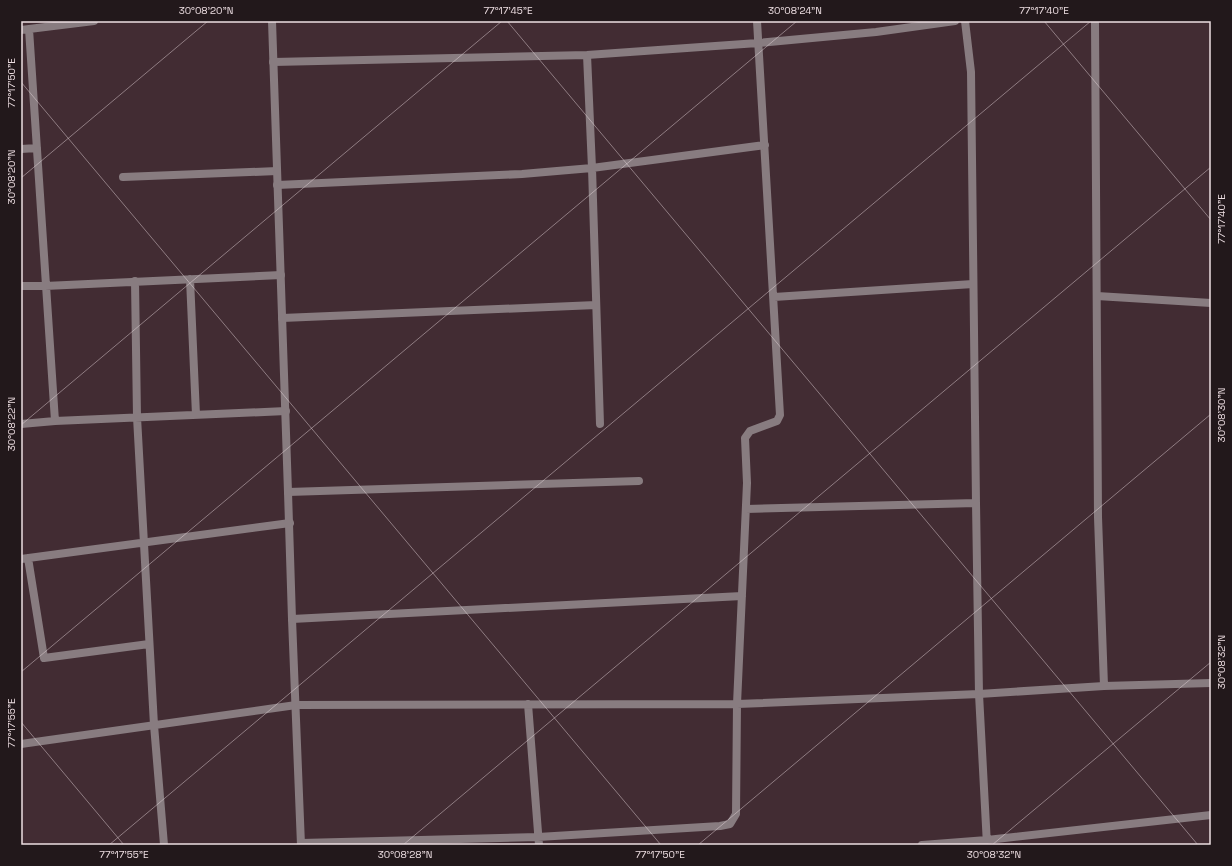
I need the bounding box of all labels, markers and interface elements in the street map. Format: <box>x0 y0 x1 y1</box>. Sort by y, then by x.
text: 30°08'20"N <box>179 4 233 17</box>
text: 77°17'45"E <box>483 4 533 17</box>
text: 30°08'24"N <box>768 4 822 17</box>
text: 77°17'40"E <box>1019 4 1069 17</box>
text: 77°17'50"E <box>5 58 18 108</box>
text: 30°08'20"N <box>5 150 18 204</box>
text: 77°17'40"E <box>1215 194 1228 244</box>
text: 30°08'30"N <box>1215 388 1228 442</box>
text: 30°08'22"N <box>5 397 18 451</box>
text: 30°08'32"N <box>1215 635 1228 689</box>
text: 77°17'55"E <box>5 698 18 748</box>
text: 77°17'55"E <box>99 848 149 861</box>
text: 30°08'28"N <box>378 848 432 861</box>
text: 77°17'50"E <box>635 848 685 861</box>
text: 30°08'32"N <box>967 848 1021 861</box>

